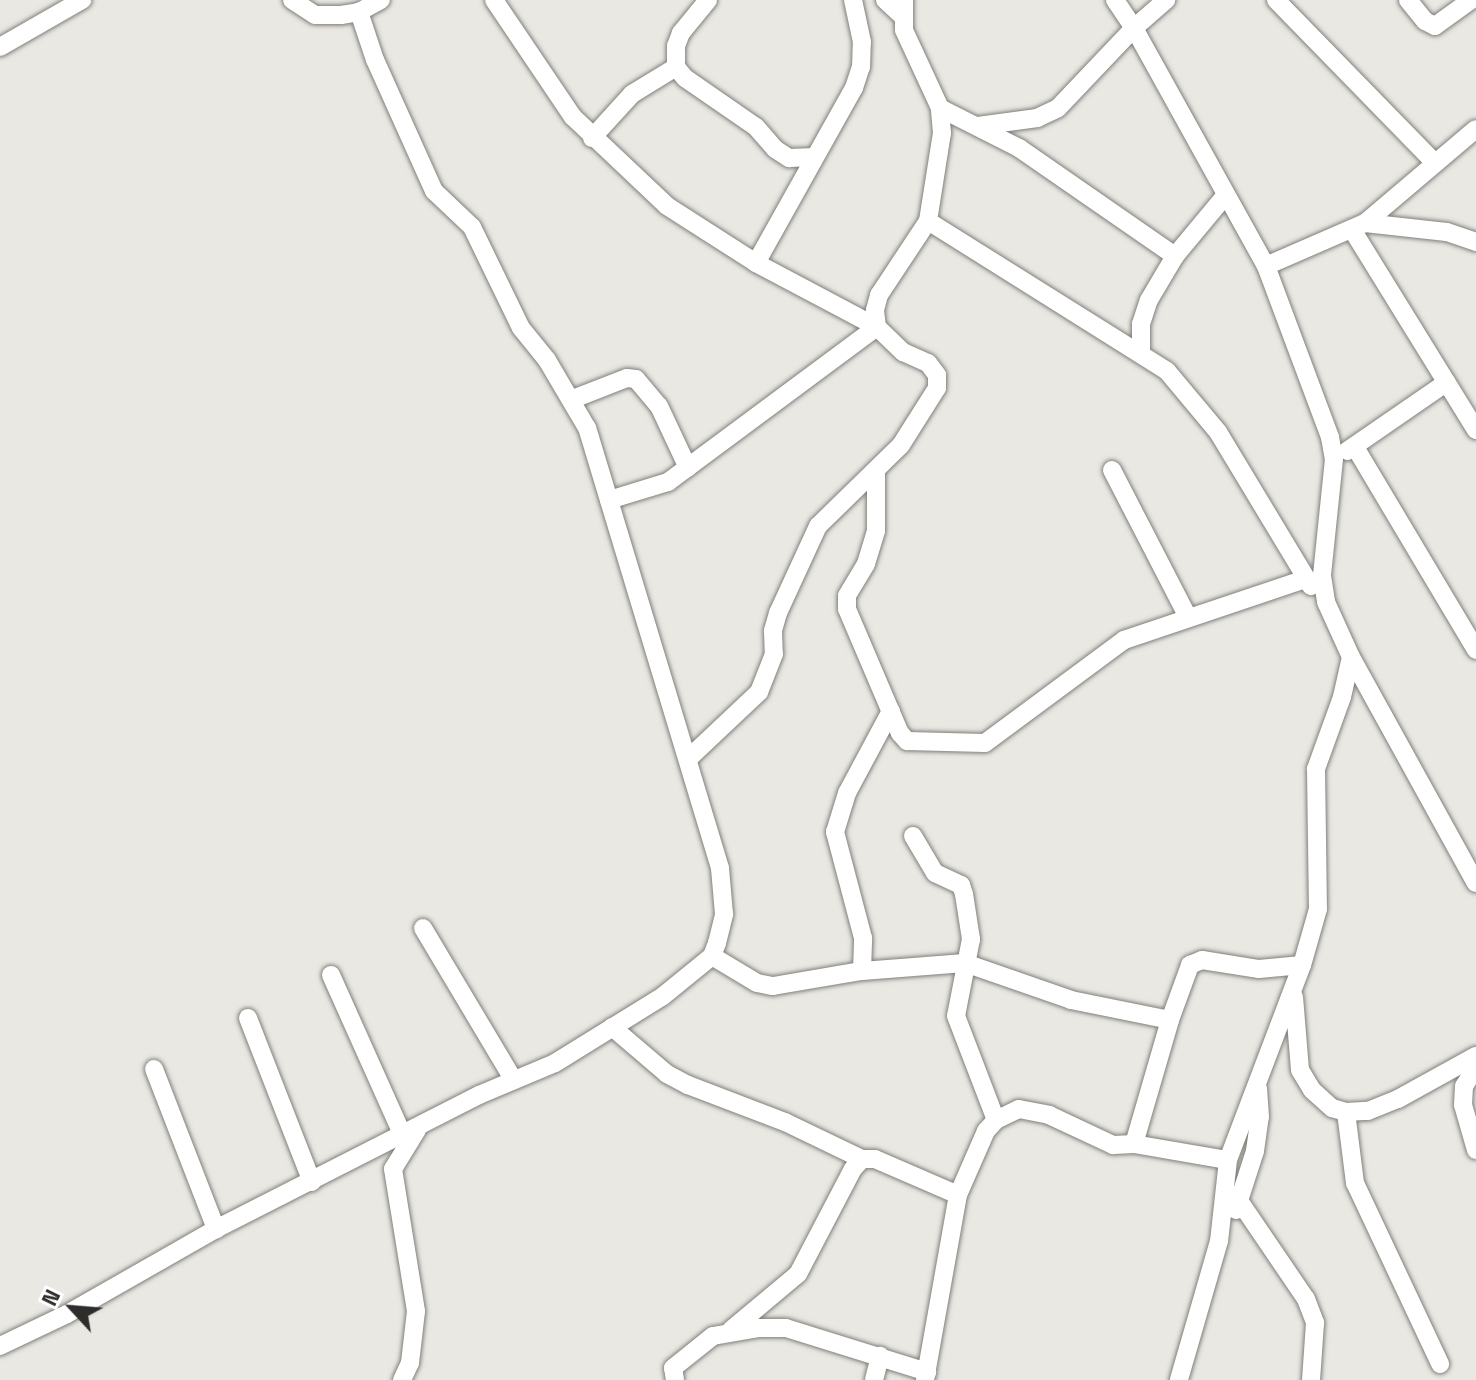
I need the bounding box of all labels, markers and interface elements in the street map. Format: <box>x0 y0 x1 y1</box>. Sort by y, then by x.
north arrow <box>32 1268 112 1348</box>
text: N <box>35 1285 66 1310</box>

